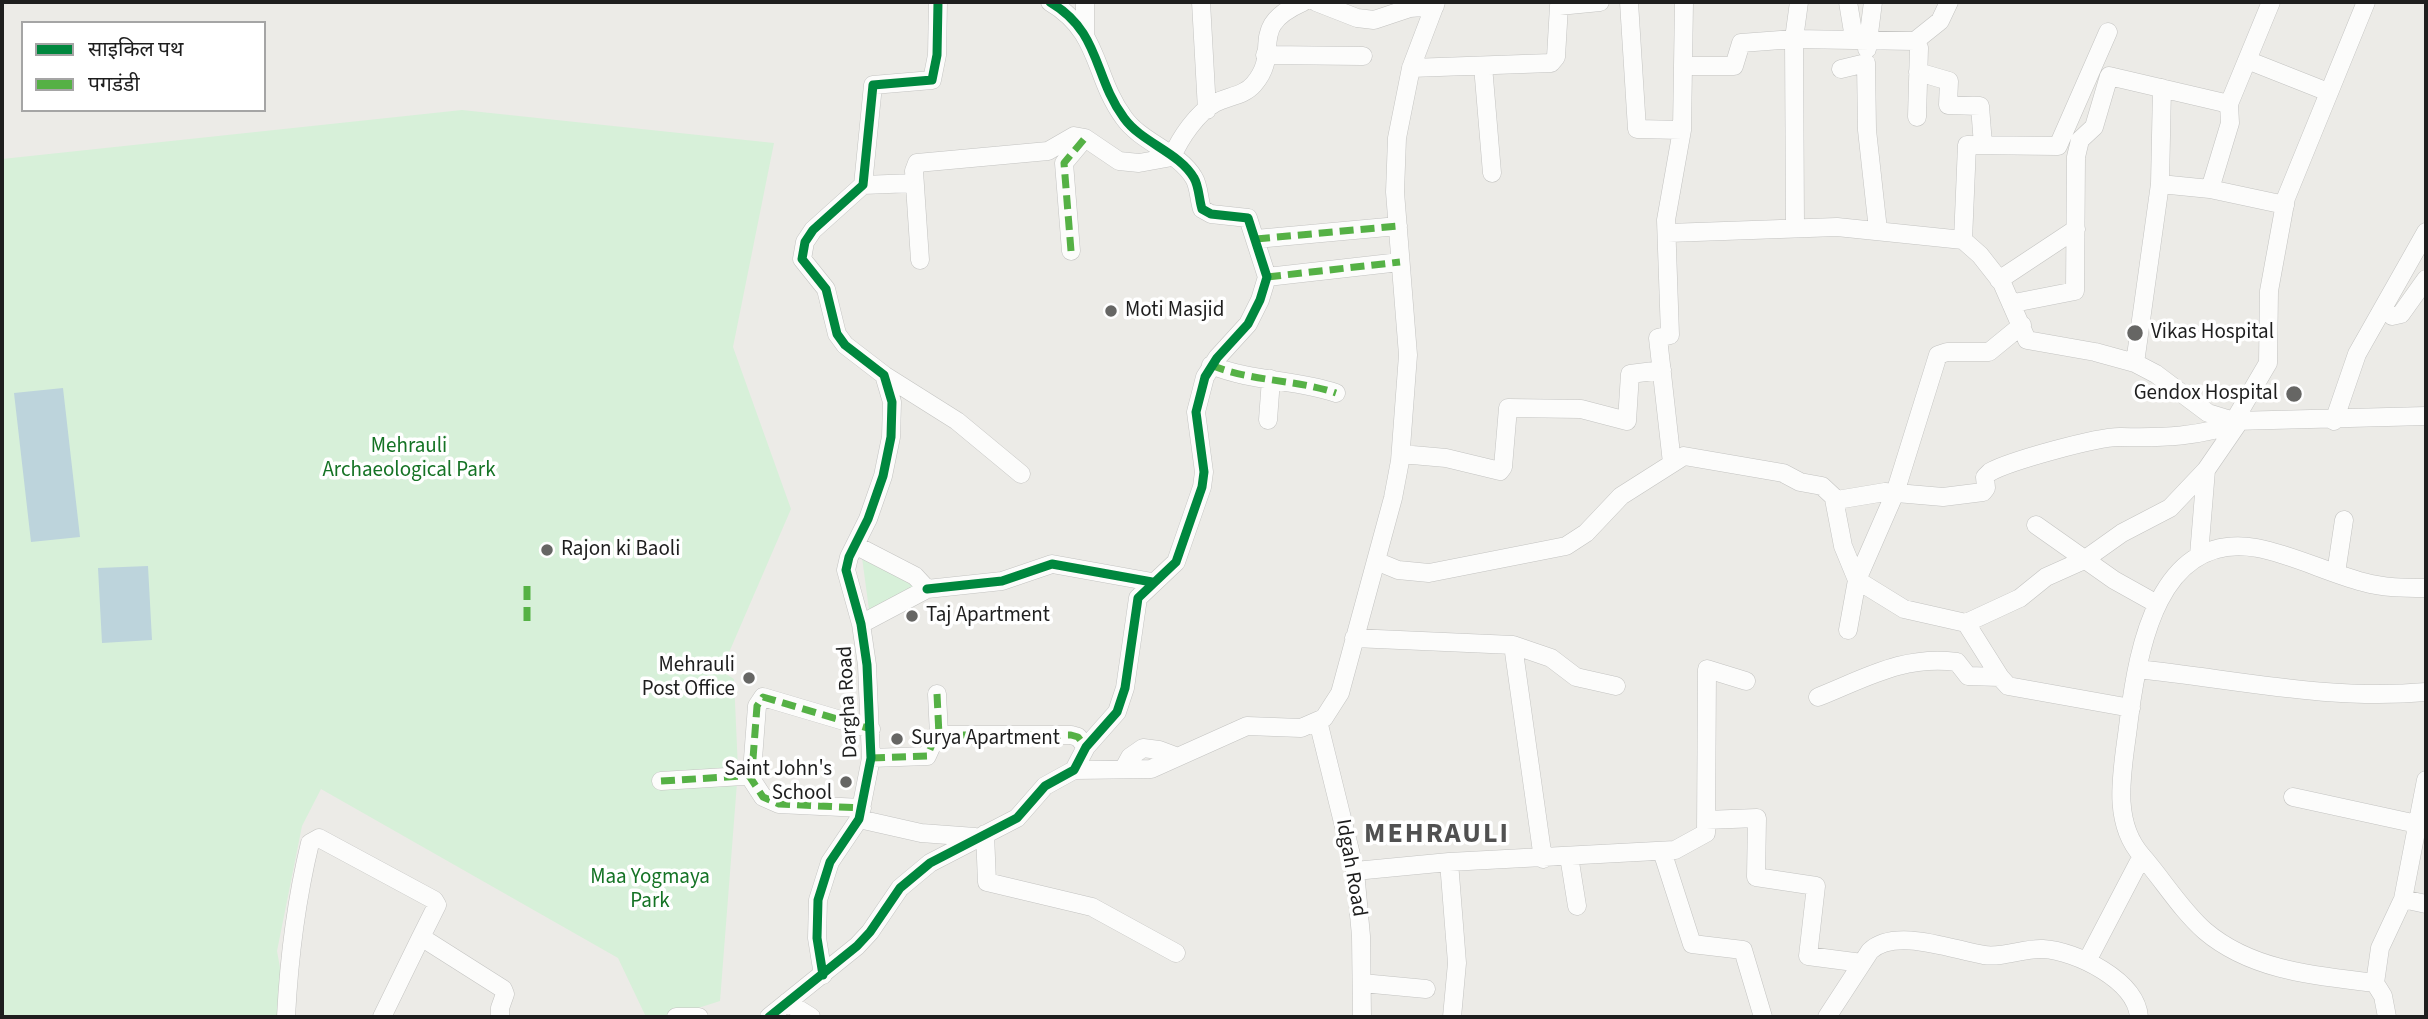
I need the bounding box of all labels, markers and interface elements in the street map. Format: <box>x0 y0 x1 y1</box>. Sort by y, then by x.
legend <box>21 21 266 112</box>
text: साइकिल पथ <box>88 34 183 64</box>
text: पगडंडी <box>88 69 140 99</box>
place label: Moti Masjid <box>1125 298 1224 324</box>
marker: Moti Masjid <box>1103 303 1119 319</box>
place label: Vikas Hospital <box>2151 320 2274 346</box>
marker: Vikas Hospital <box>2125 323 2145 343</box>
place label: Gendox Hospital <box>2134 381 2278 407</box>
marker: Gendox Hospital <box>2284 384 2304 404</box>
park label: Mehrauli Archaeological Park <box>322 434 496 484</box>
place label: Rajon ki Baoli <box>561 537 680 563</box>
marker: Rajon ki Baoli <box>539 542 555 558</box>
place label: Taj Apartment <box>926 603 1050 629</box>
marker: Taj Apartment <box>904 608 920 624</box>
street label: Dargha Road <box>833 645 865 759</box>
place label: Mehrauli Post Office <box>642 653 735 703</box>
marker: Mehrauli Post Office <box>741 670 757 686</box>
place label: Surya Apartment <box>911 726 1060 752</box>
marker: Surya Apartment <box>889 731 905 747</box>
place label: Saint John's School <box>724 757 832 807</box>
marker: Saint John's School <box>838 774 854 790</box>
street label: Idgah Road <box>1329 817 1371 919</box>
district label: MEHRAULI <box>1365 819 1509 853</box>
park label: Maa Yogmaya Park <box>590 865 710 915</box>

